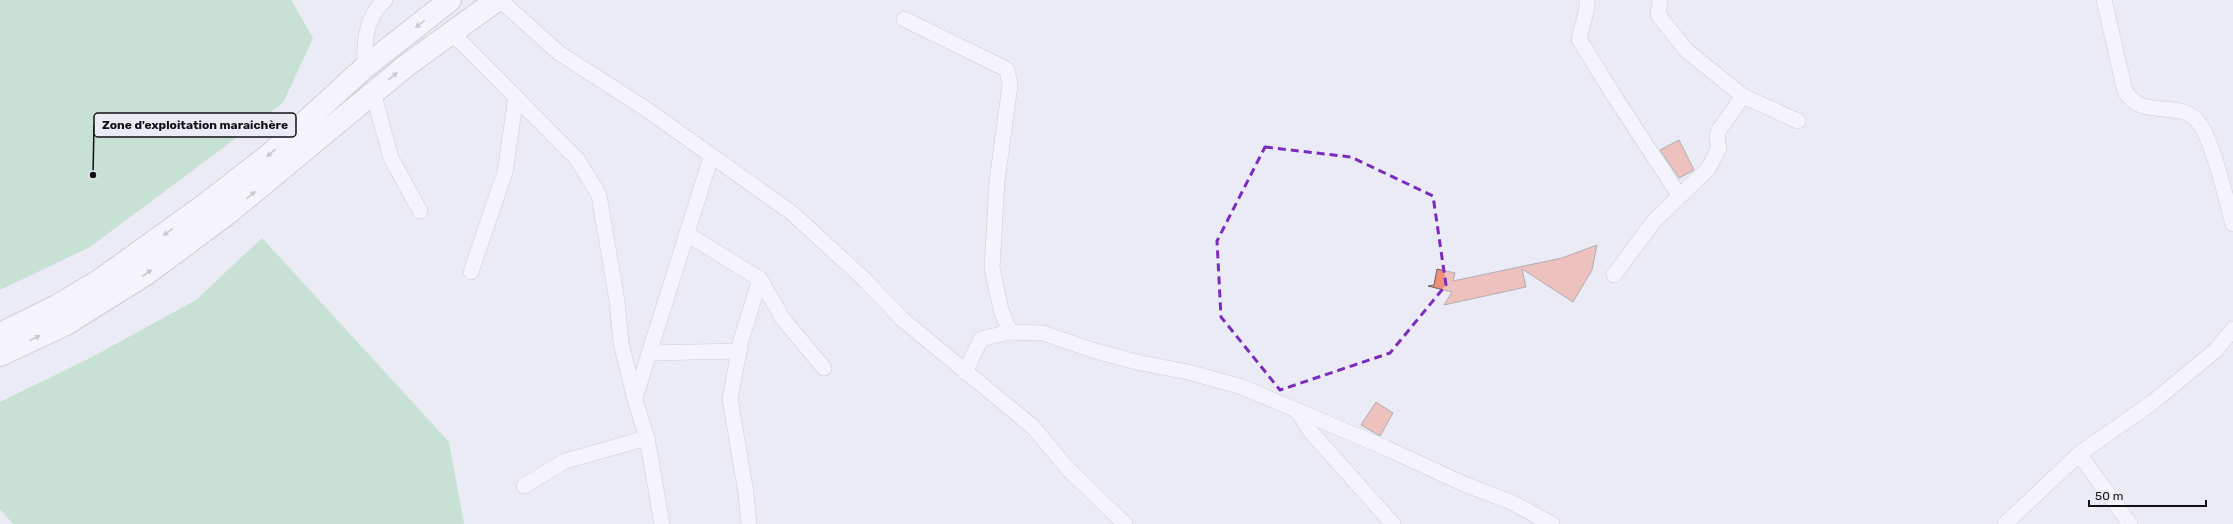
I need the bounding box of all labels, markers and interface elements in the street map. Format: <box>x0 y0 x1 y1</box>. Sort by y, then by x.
one-way arrow <box>414 20 425 28</box>
one-way arrow <box>387 72 398 81</box>
callout: Zone d'exploitation maraichère <box>94 113 296 137</box>
text: Zone d'exploitation maraichère <box>102 118 288 132</box>
one-way arrow <box>266 148 276 157</box>
one-way arrow <box>246 190 257 199</box>
one-way arrow <box>163 228 174 236</box>
one-way arrow <box>142 269 153 276</box>
one-way arrow <box>30 335 41 341</box>
scale bar <box>2089 482 2206 508</box>
text: 50 m <box>2095 489 2123 503</box>

